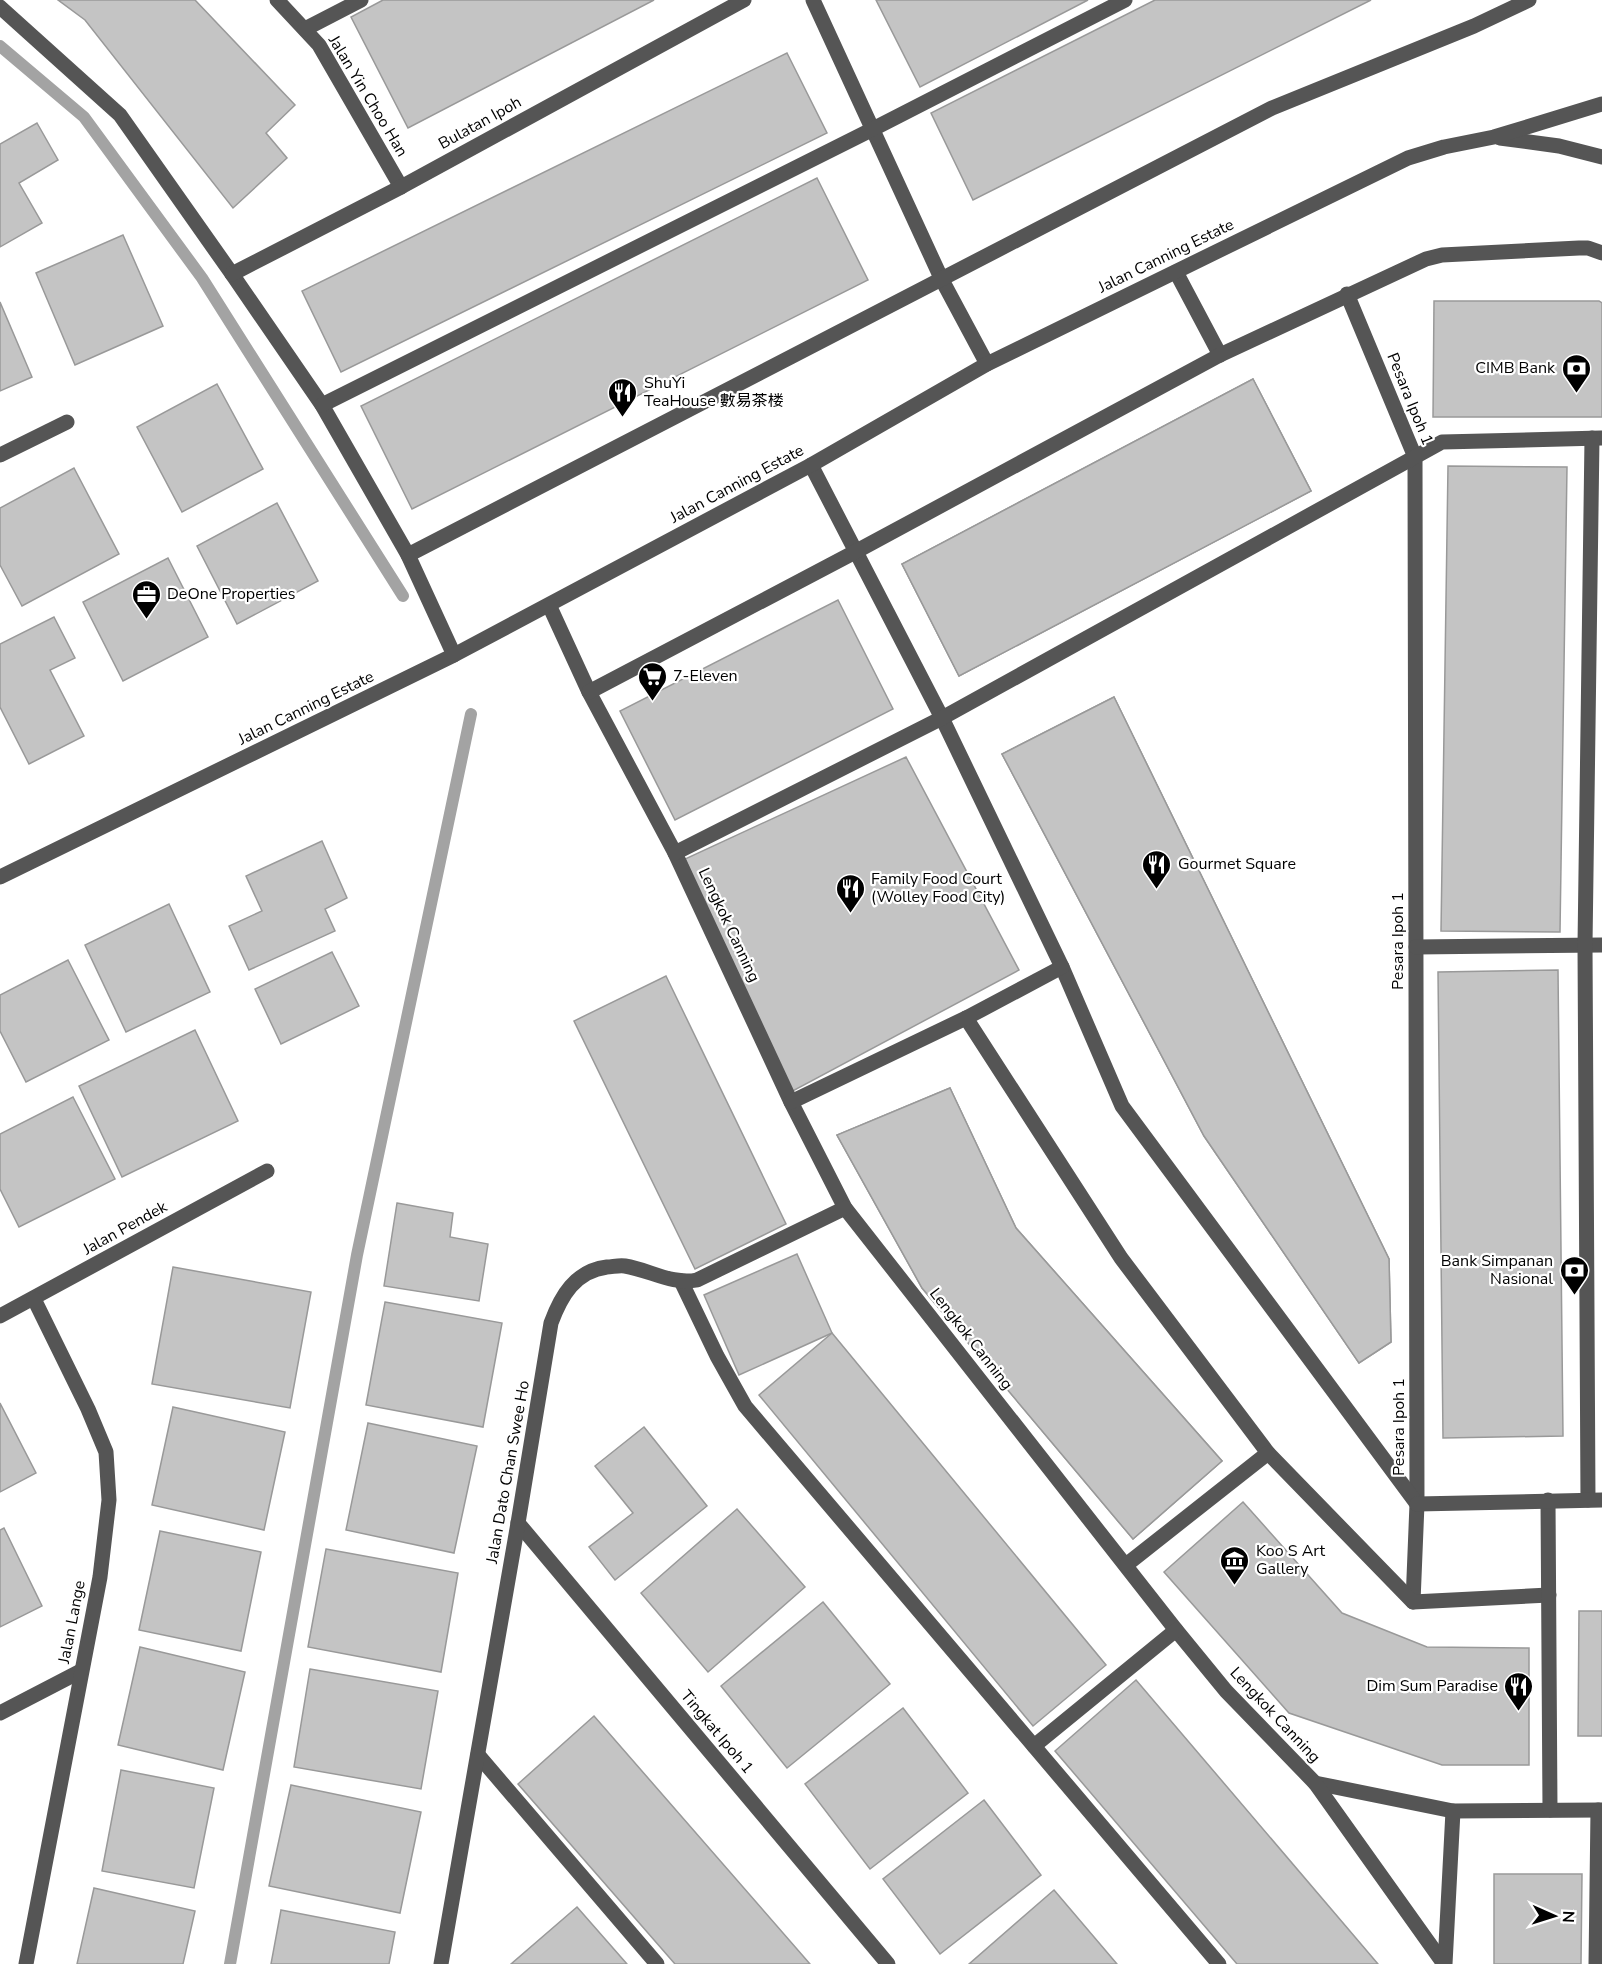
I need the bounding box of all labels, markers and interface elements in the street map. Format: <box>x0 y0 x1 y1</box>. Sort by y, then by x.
street label: Jalan Yin Choo Han <box>323 30 413 161</box>
street label: Bulatan Ipoh <box>435 91 525 155</box>
street label: Jalan Canning Estate <box>1094 214 1238 299</box>
street label: Pesara Ipoh 1 <box>1381 350 1439 448</box>
bank icon: CIMB Bank <box>1560 352 1592 394</box>
place label: CIMB Bank <box>1475 357 1556 379</box>
place label: ShuYi TeaHouse 數易茶楼 <box>644 372 784 412</box>
restaurant icon: ShuYi TeaHouse 數易茶楼 <box>607 376 639 418</box>
street label: Jalan Canning Estate <box>665 439 808 529</box>
office icon: DeOne Properties <box>130 578 162 620</box>
place label: DeOne Properties <box>167 583 295 605</box>
supermarket icon: 7-Eleven <box>636 660 668 702</box>
place label: 7-Eleven <box>673 665 738 687</box>
street label: Jalan Canning Estate <box>234 666 378 751</box>
restaurant icon: Gourmet Square <box>1141 848 1173 890</box>
place label: Gourmet Square <box>1178 853 1296 875</box>
street label: Lengkok Canning <box>693 864 765 986</box>
place label: Family Food Court (Wolley Food City) <box>871 868 1005 908</box>
restaurant icon: Family Food Court (Wolley Food City) <box>834 872 866 914</box>
street label: Pesara Ipoh 1 <box>1387 892 1409 990</box>
street label: Jalan Pendek <box>78 1195 172 1261</box>
place label: Bank Simpanan Nasional <box>1441 1250 1553 1290</box>
bank icon: Bank Simpanan Nasional <box>1558 1254 1590 1296</box>
street label: Lengkok Canning <box>924 1283 1018 1395</box>
street label: Pesara Ipoh 1 <box>1388 1378 1410 1476</box>
street label: Jalan Dato Chan Swee Ho <box>481 1379 535 1566</box>
place label: Koo S Art Gallery <box>1256 1540 1325 1580</box>
museum icon: Koo S Art Gallery <box>1219 1544 1251 1586</box>
street label: Jalan Lange <box>53 1579 91 1666</box>
street label: Lengkok Canning <box>1225 1662 1325 1768</box>
restaurant icon: Dim Sum Paradise <box>1503 1670 1535 1712</box>
place label: Dim Sum Paradise <box>1366 1675 1498 1697</box>
street label: Tingkat Ipoh 1 <box>675 1685 759 1779</box>
north arrow <box>1524 1886 1584 1946</box>
text: N <box>1557 1910 1579 1923</box>

